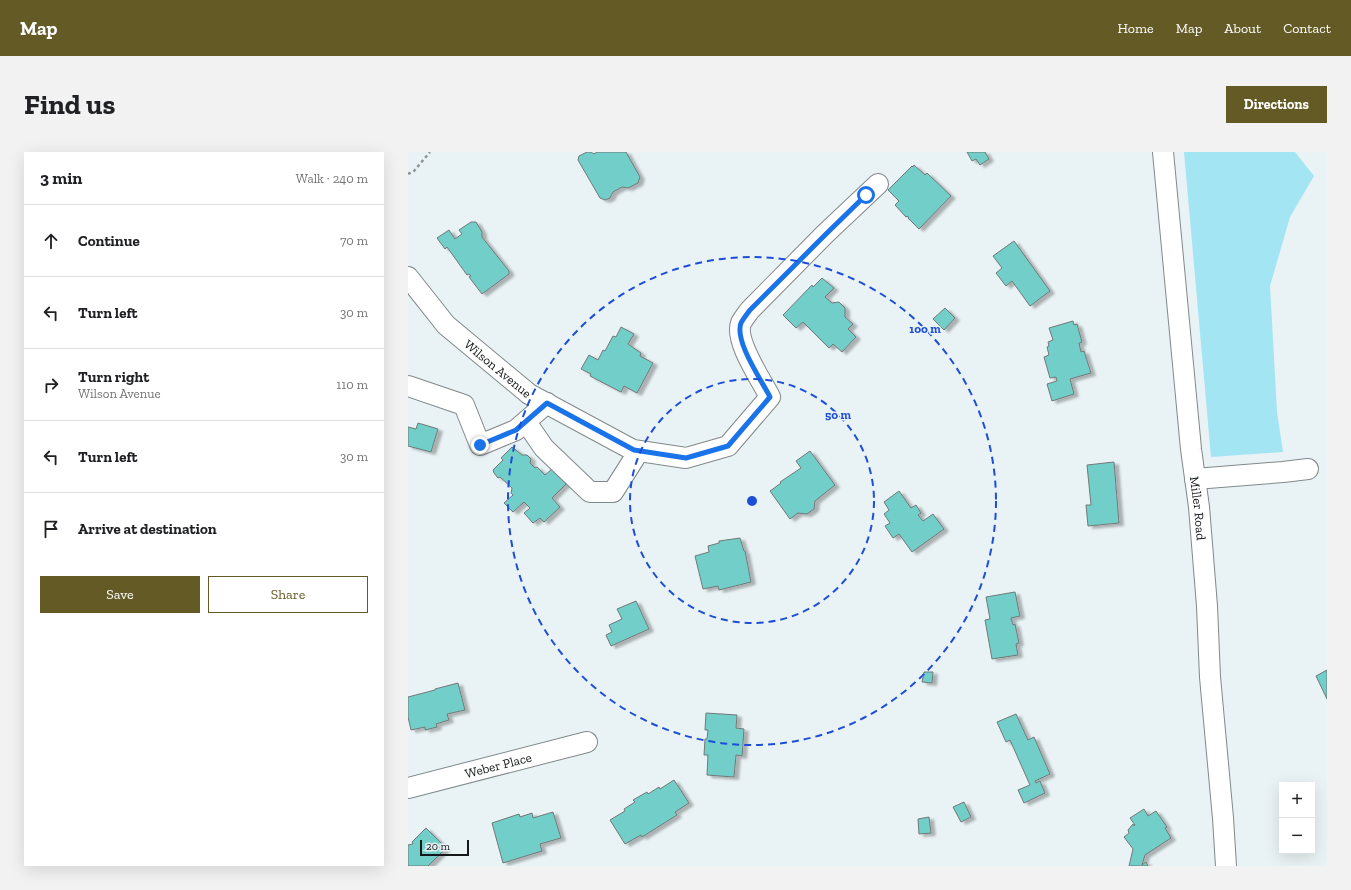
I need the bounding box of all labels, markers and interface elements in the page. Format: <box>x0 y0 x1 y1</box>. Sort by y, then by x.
text: Map <box>20 17 57 40</box>
text: Home <box>1118 20 1154 37</box>
text: Map <box>1176 20 1202 37</box>
text: About <box>1224 20 1261 37</box>
text: Contact <box>1283 20 1331 37</box>
button: Directions <box>1226 86 1327 123</box>
text: Find us <box>24 88 115 121</box>
text: 3 min <box>40 168 82 188</box>
text: Walk · 240 m <box>296 171 368 186</box>
route start <box>857 186 875 204</box>
icon: ahead <box>40 230 62 252</box>
text: Continue <box>78 232 140 250</box>
text: 70 m <box>340 233 368 248</box>
icon: left <box>40 302 62 324</box>
text: Turn left <box>78 304 138 322</box>
text: 30 m <box>340 305 368 320</box>
text: 100 m <box>909 322 941 336</box>
street label: Wilson Avenue <box>462 336 535 401</box>
text: Turn right <box>78 368 149 386</box>
icon: right <box>40 374 62 396</box>
text: 110 m <box>336 377 368 392</box>
text: Wilson Avenue <box>78 386 161 401</box>
text: 50 m <box>825 408 851 422</box>
route end <box>471 436 489 454</box>
icon: left <box>40 446 62 468</box>
text: Turn left <box>78 448 138 466</box>
text: 30 m <box>340 449 368 464</box>
street label: Miller Road <box>1187 475 1209 541</box>
centre of rings <box>745 494 759 508</box>
icon: arrive <box>40 518 62 540</box>
text: Arrive at destination <box>78 520 217 538</box>
button: Save <box>40 576 200 613</box>
button: Share <box>208 576 368 613</box>
street label: Weber Place <box>463 749 533 781</box>
map controls <box>1279 782 1315 854</box>
button: + <box>1279 782 1315 818</box>
button: − <box>1279 818 1315 854</box>
scale bar <box>420 838 469 857</box>
text: 20 m <box>426 840 450 853</box>

